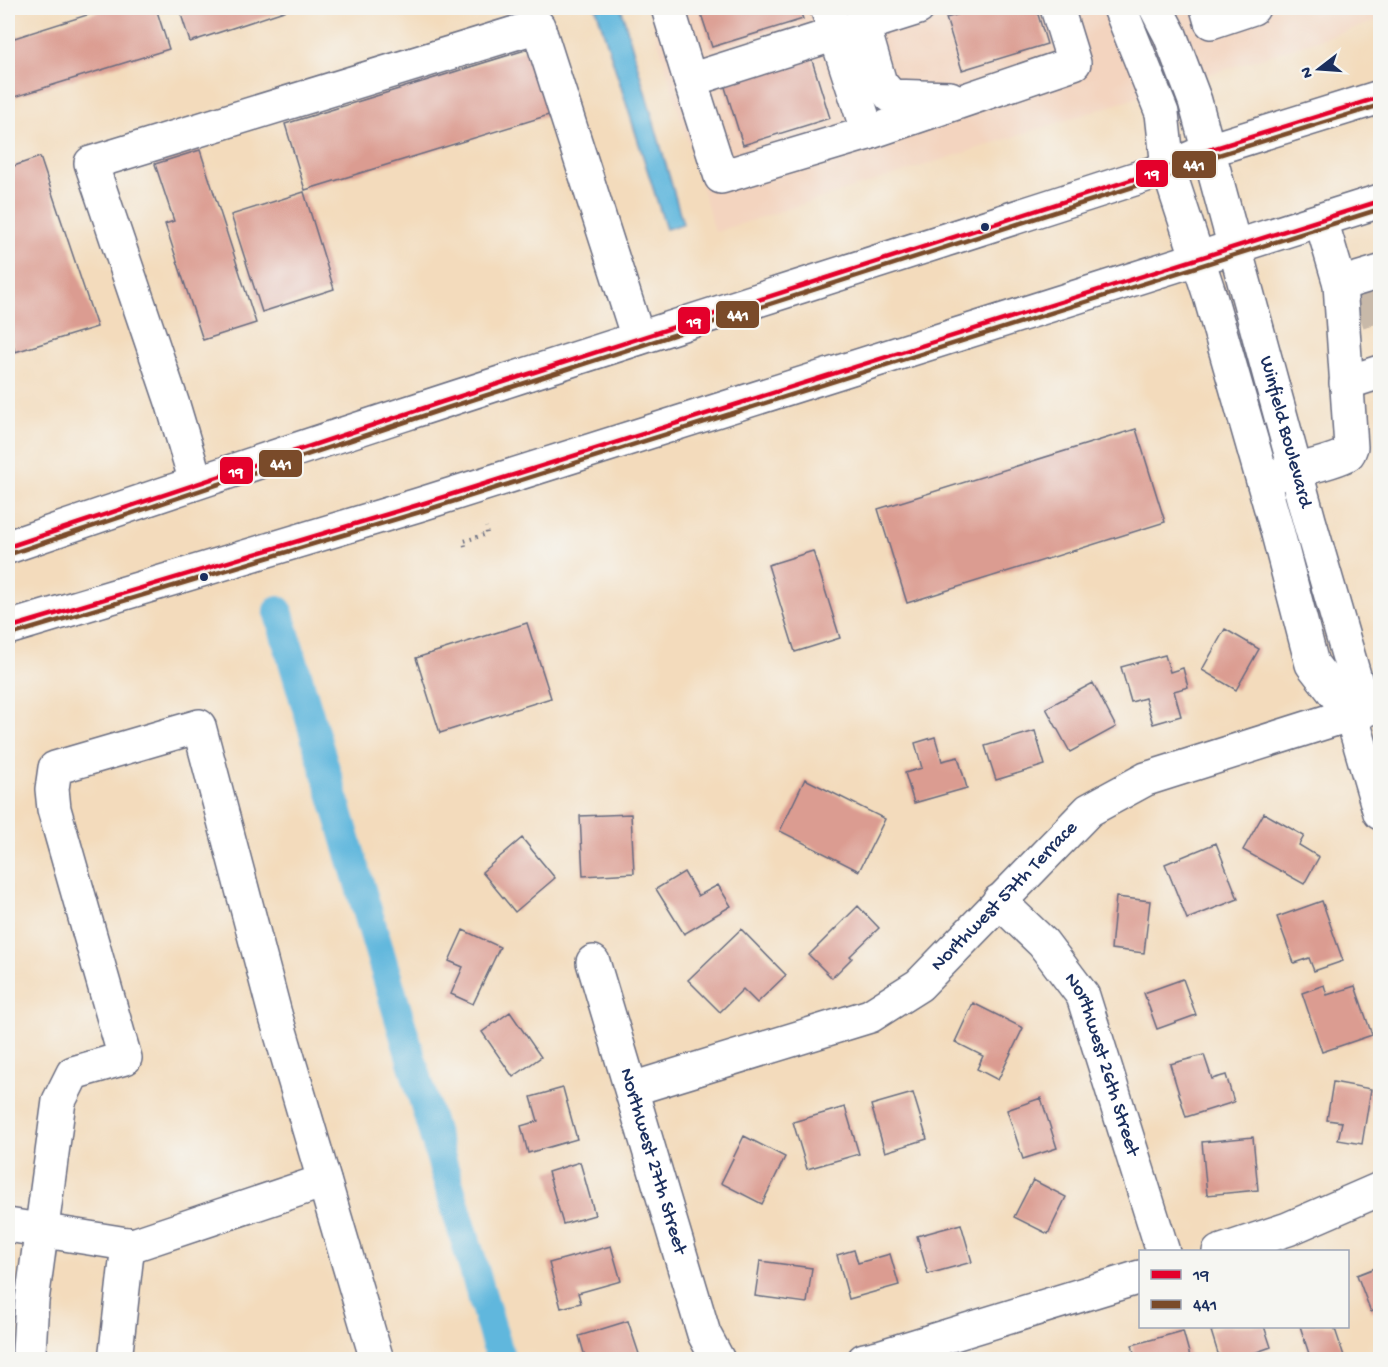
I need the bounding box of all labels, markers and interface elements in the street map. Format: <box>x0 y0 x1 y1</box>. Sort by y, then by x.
north arrow <box>1289 39 1349 99</box>
text: N <box>1297 64 1319 80</box>
line badge: 441 <box>1171 150 1217 179</box>
text: 441 <box>1182 158 1205 177</box>
line badge: 19 <box>1135 159 1169 188</box>
text: 19 <box>1144 167 1159 186</box>
unlabelled marker <box>979 221 991 233</box>
line badge: 441 <box>715 300 760 329</box>
line badge: 19 <box>677 306 711 335</box>
text: 441 <box>726 308 749 327</box>
text: 19 <box>686 315 701 334</box>
street label: Winfield Boulevard <box>1253 354 1317 512</box>
line badge: 441 <box>258 449 303 478</box>
line badge: 19 <box>219 456 254 485</box>
text: 441 <box>269 457 292 476</box>
text: 19 <box>228 465 243 484</box>
unlabelled marker <box>198 571 210 583</box>
street label: Northwest 57th Terrace <box>927 816 1083 977</box>
street label: Northwest 26th Street <box>1058 969 1144 1161</box>
street label: Northwest 27th Street <box>614 1066 692 1259</box>
legend <box>1139 1250 1349 1328</box>
text: 19 <box>1192 1266 1209 1287</box>
text: 441 <box>1193 1296 1217 1317</box>

